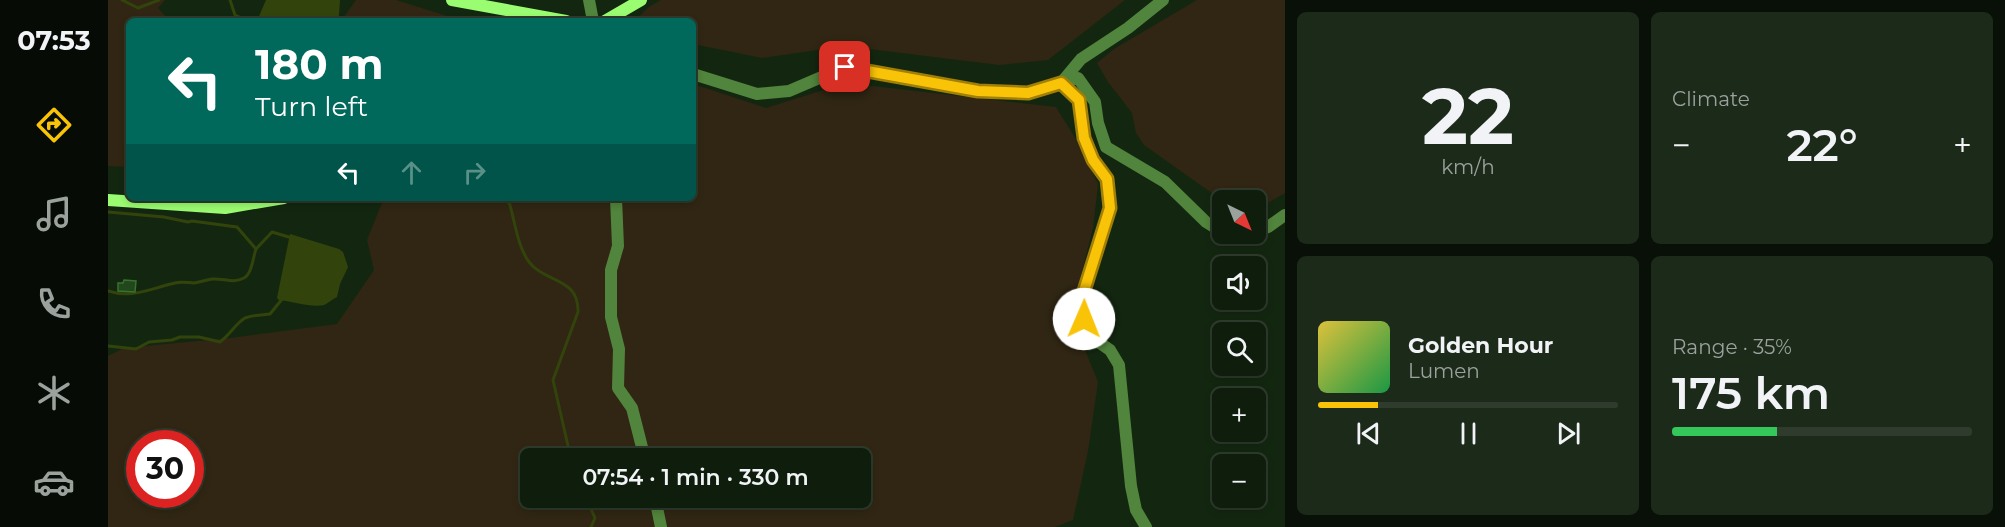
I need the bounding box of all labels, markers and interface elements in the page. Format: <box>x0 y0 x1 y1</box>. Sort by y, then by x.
text: 07:53 <box>17 24 91 57</box>
text: 180 m <box>255 38 384 90</box>
pin <box>819 41 870 92</box>
icon: left <box>156 42 234 120</box>
icon: arrive <box>828 50 861 83</box>
text: 22 <box>1422 68 1514 164</box>
text: Climate <box>1672 87 1750 111</box>
text: Turn left <box>255 90 368 123</box>
icon: directions <box>33 104 75 146</box>
text: 22° <box>1786 117 1858 172</box>
text: − <box>1672 125 1691 165</box>
text: + <box>1953 125 1972 165</box>
text: km/h <box>1441 155 1495 179</box>
icon: left <box>332 156 365 189</box>
icon: ahead <box>395 156 428 189</box>
icon: right <box>458 156 491 189</box>
north arrow <box>1212 190 1266 244</box>
map controls <box>1212 190 1266 508</box>
icon: music <box>33 193 75 235</box>
button: sound <box>1212 256 1266 310</box>
icon: phone <box>33 283 75 325</box>
position arrow <box>1052 287 1116 351</box>
button: search <box>1212 322 1266 376</box>
text: Golden Hour <box>1408 332 1553 359</box>
text: Range · 35% <box>1672 335 1792 359</box>
text: Lumen <box>1408 359 1480 383</box>
text: 175 km <box>1672 365 1830 420</box>
icon: climate <box>33 372 75 414</box>
button: + <box>1212 388 1266 442</box>
icon: previous <box>1352 417 1385 450</box>
icon: pause <box>1452 417 1485 450</box>
icon: next <box>1552 417 1585 450</box>
speed limit sign: 30 <box>126 430 204 508</box>
button: − <box>1212 454 1266 508</box>
icon: car <box>33 461 75 503</box>
text: 07:54 · 1 min · 330 m <box>582 464 809 491</box>

